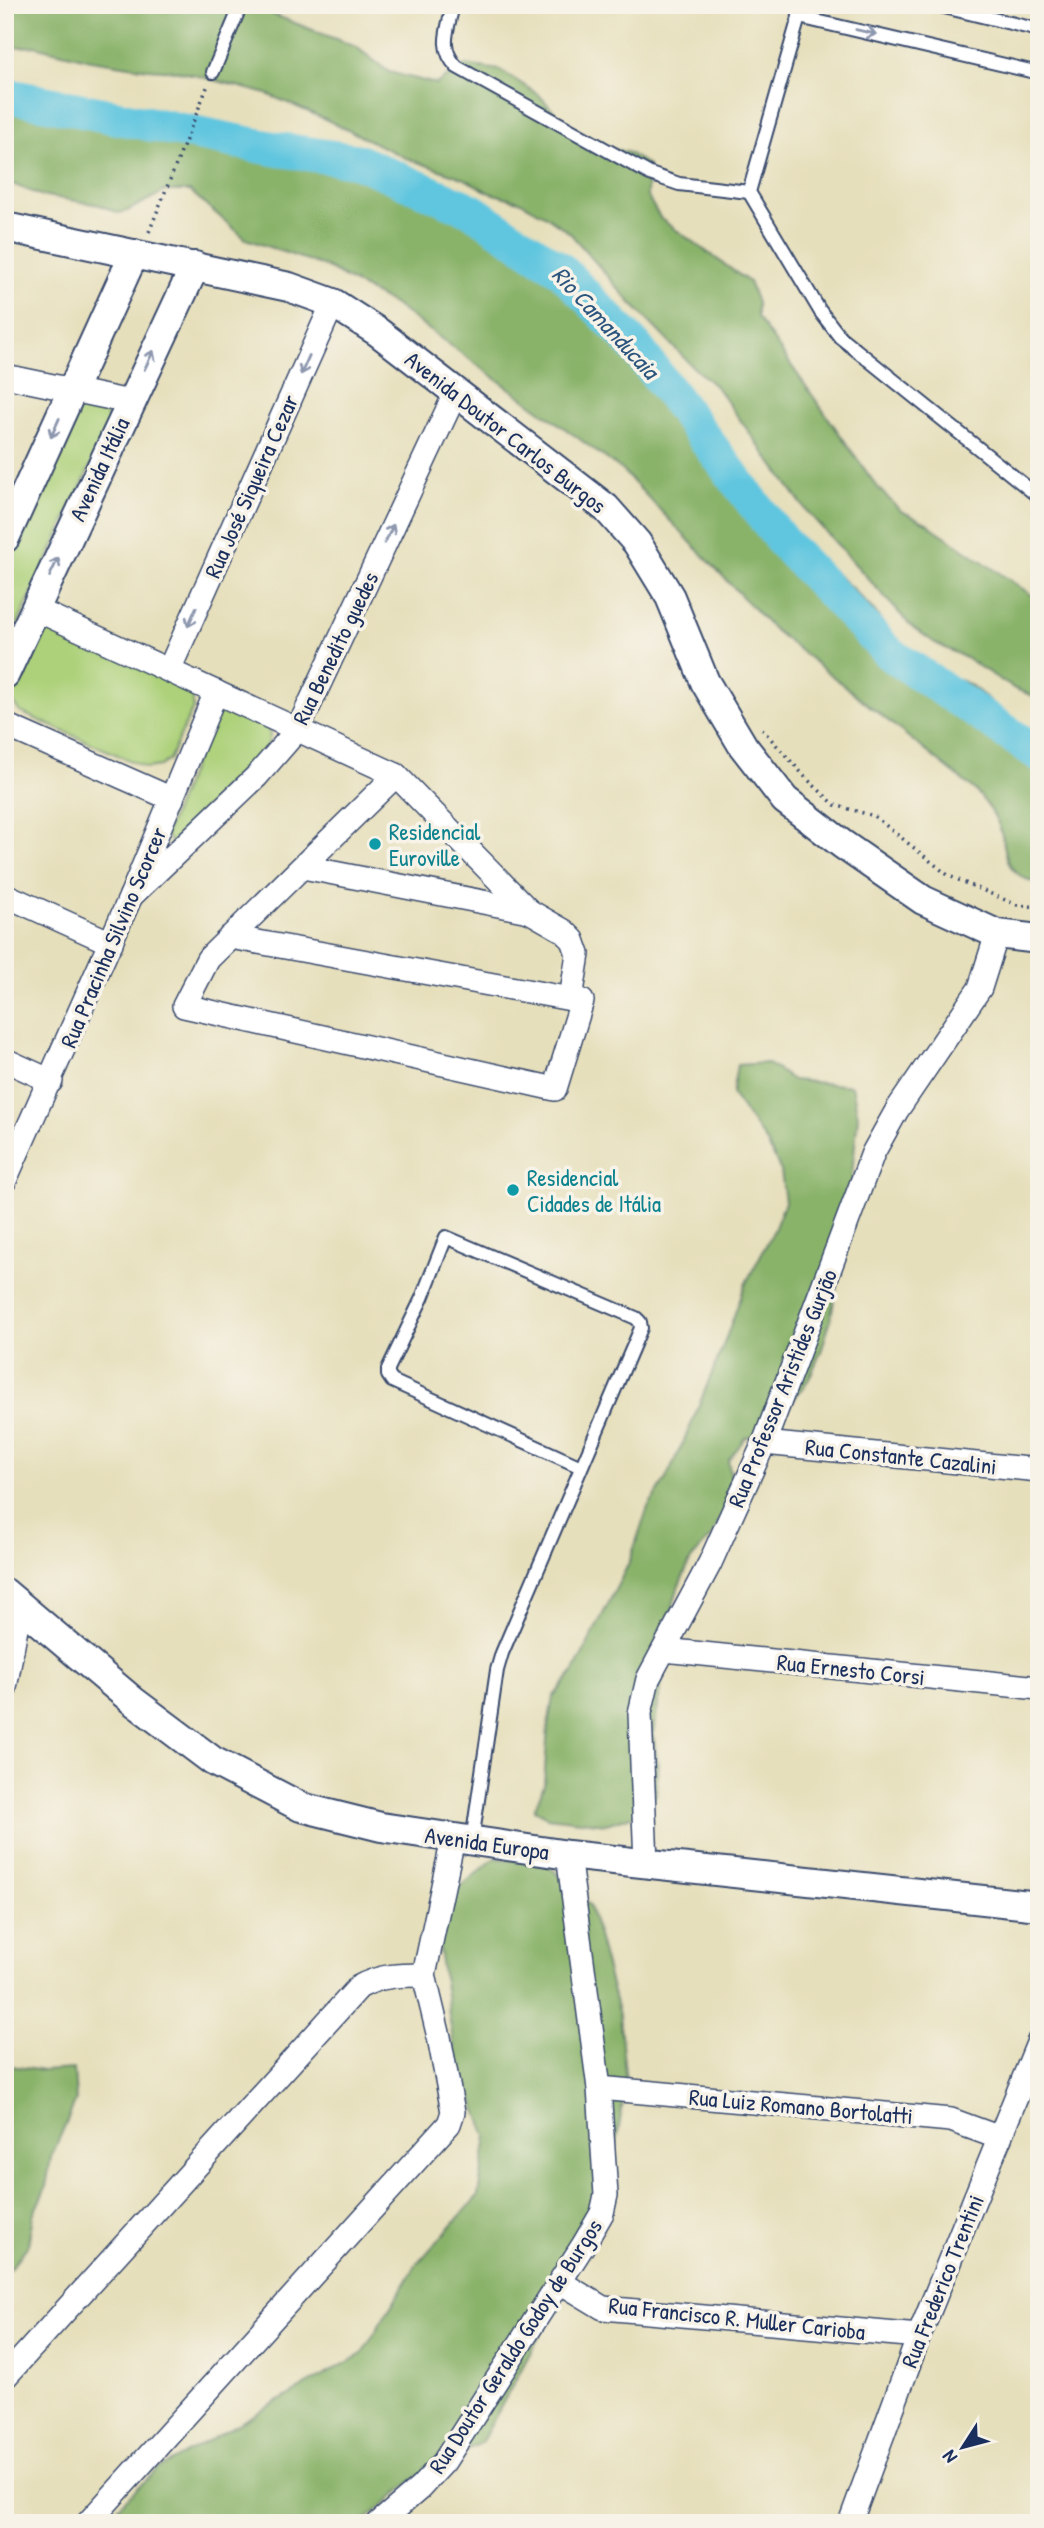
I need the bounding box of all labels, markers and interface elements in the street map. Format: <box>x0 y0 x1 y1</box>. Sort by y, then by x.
one-way arrow <box>854 26 877 39</box>
water label: Rio Camanducaia <box>546 259 668 387</box>
street label: Avenida Doutor Carlos Burgos <box>399 344 613 520</box>
one-way arrow <box>144 350 157 371</box>
one-way arrow <box>298 354 311 375</box>
street label: Rua José Siqueira Cezar <box>197 389 305 583</box>
street label: Avenida Itália <box>61 412 137 526</box>
one-way arrow <box>48 417 61 438</box>
one-way arrow <box>383 524 396 545</box>
one-way arrow <box>48 557 61 578</box>
street label: Rua Benedito guedes <box>285 566 385 730</box>
one-way arrow <box>185 606 198 628</box>
place label: Residencial Euroville <box>389 816 481 873</box>
street label: Rua Pracinha Silvino Scorcer <box>52 822 174 1052</box>
marker: Residencial Euroville <box>367 836 383 852</box>
place label: Residencial Cidades de Itália <box>527 1162 661 1219</box>
marker: Residencial Cidades de Itália <box>505 1182 521 1198</box>
street label: Rua Professor Aristides Gurjão <box>720 1264 844 1512</box>
street label: Rua Constante Cazalini <box>804 1431 998 1481</box>
street label: Rua Ernesto Corsi <box>775 1646 927 1692</box>
street label: Avenida Europa <box>423 1819 551 1867</box>
street label: Rua Luiz Romano Bortolatti <box>688 2081 914 2131</box>
street label: Rua Frederico Trentini <box>893 2190 991 2372</box>
street label: Rua Doutor Geraldo Godoy de Burgos <box>421 2213 609 2479</box>
street label: Rua Francisco R. Muller Carioba <box>607 2289 867 2347</box>
north arrow <box>928 2412 998 2482</box>
text: N <box>936 2445 963 2469</box>

